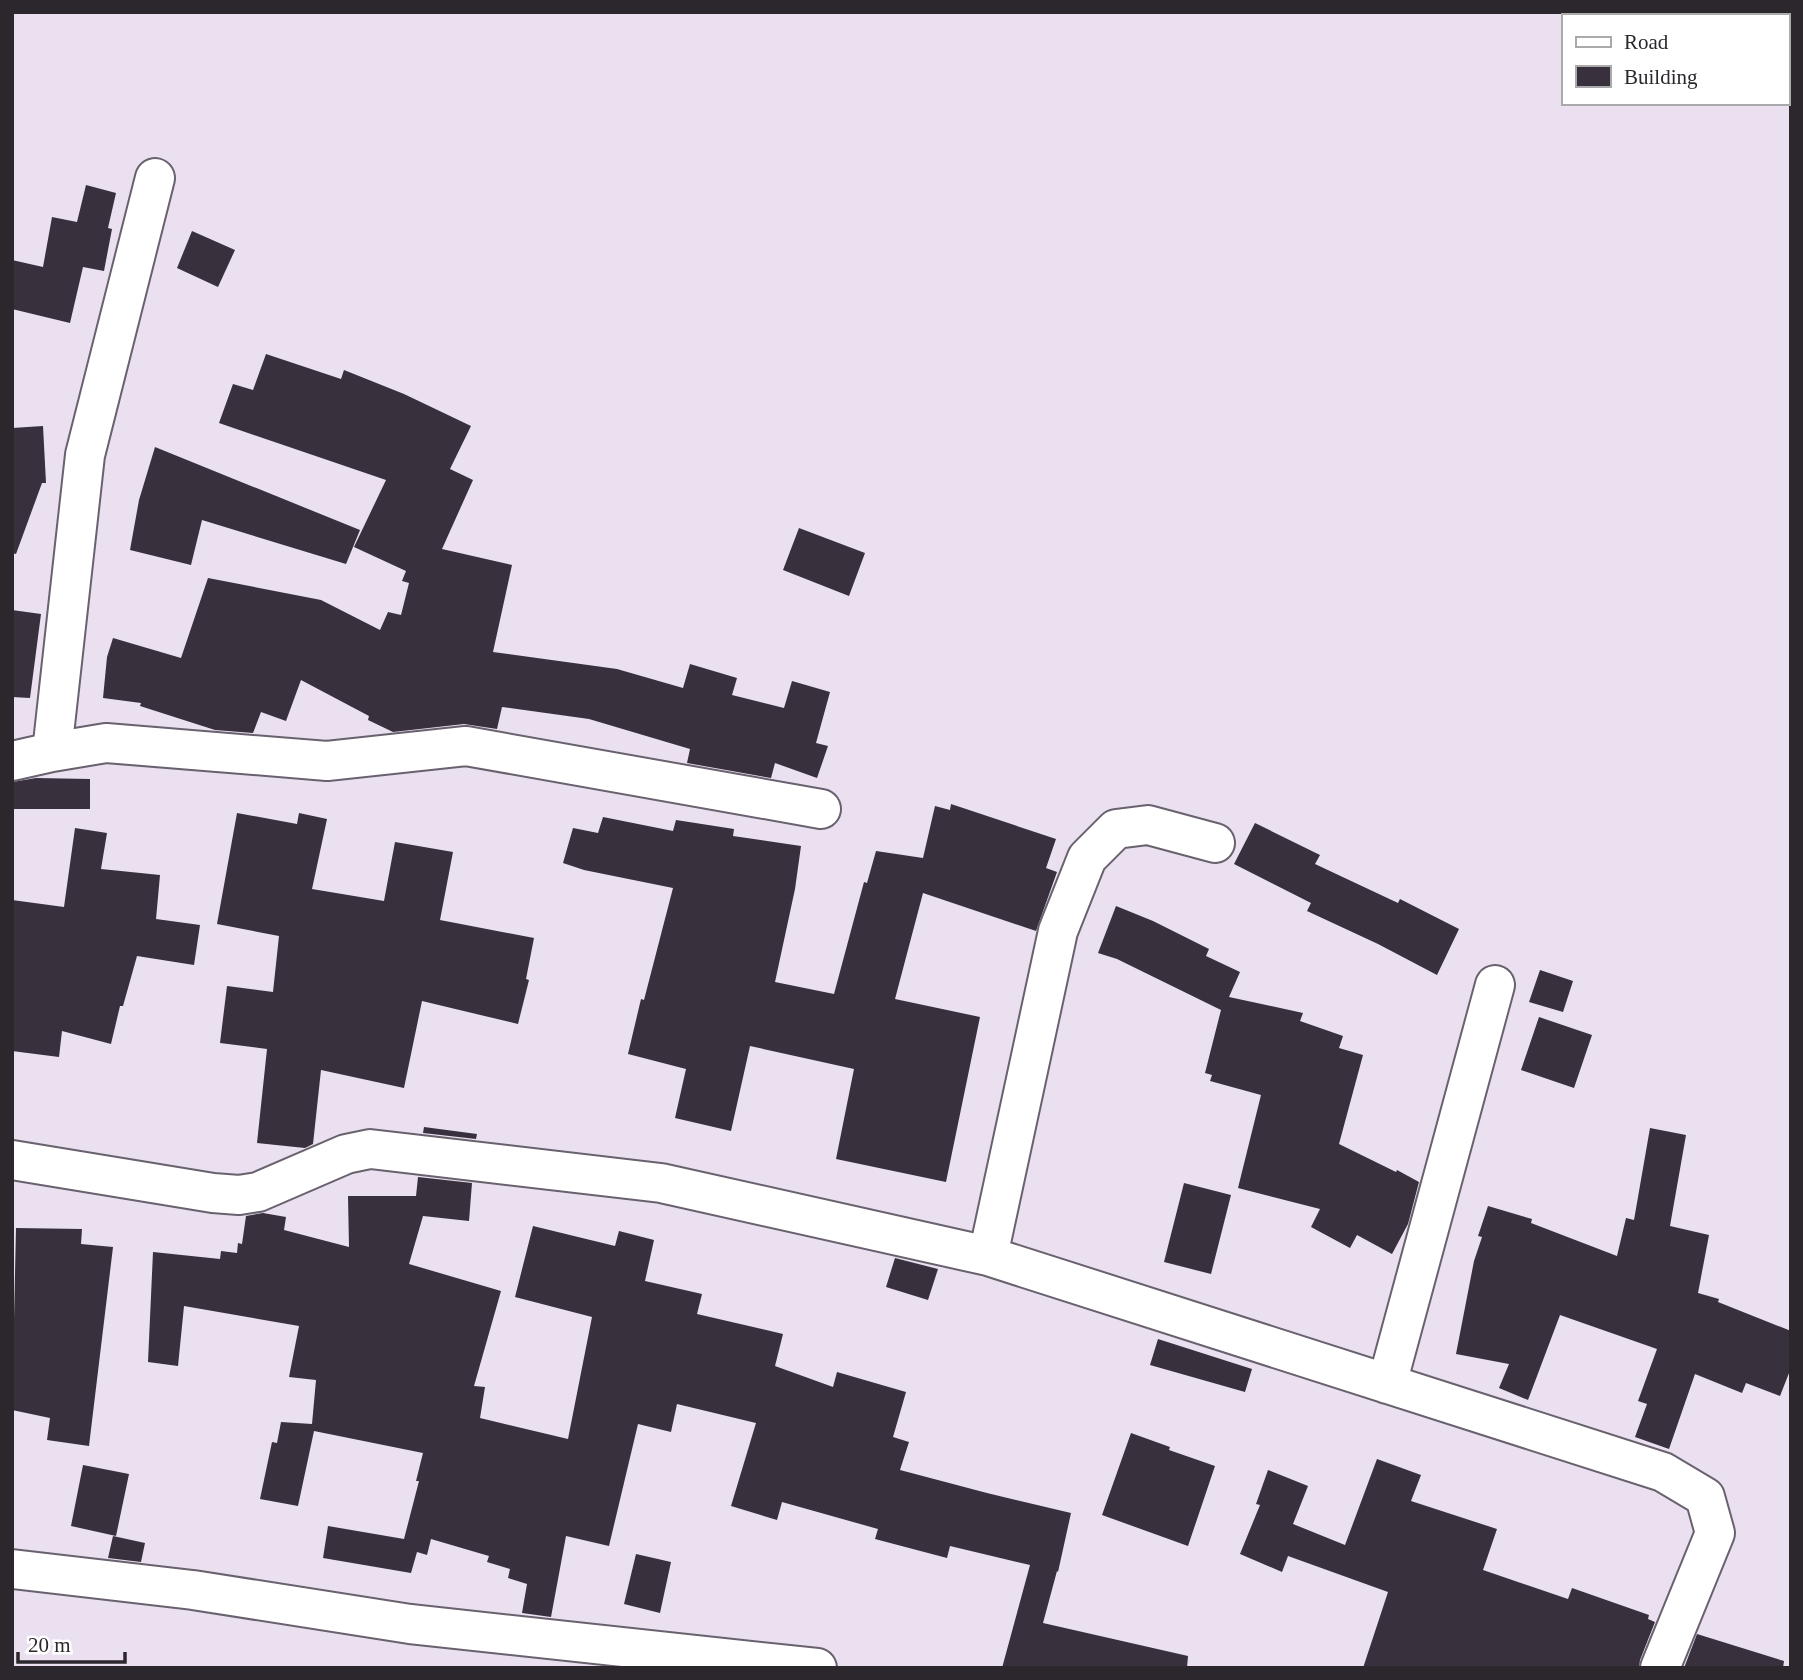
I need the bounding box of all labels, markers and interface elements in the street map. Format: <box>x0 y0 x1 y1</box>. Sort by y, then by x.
legend <box>1562 14 1789 105</box>
text: Road <box>1624 30 1669 54</box>
text: Building <box>1624 65 1698 89</box>
scale bar <box>18 1620 124 1664</box>
text: 20 m <box>28 1633 71 1657</box>

